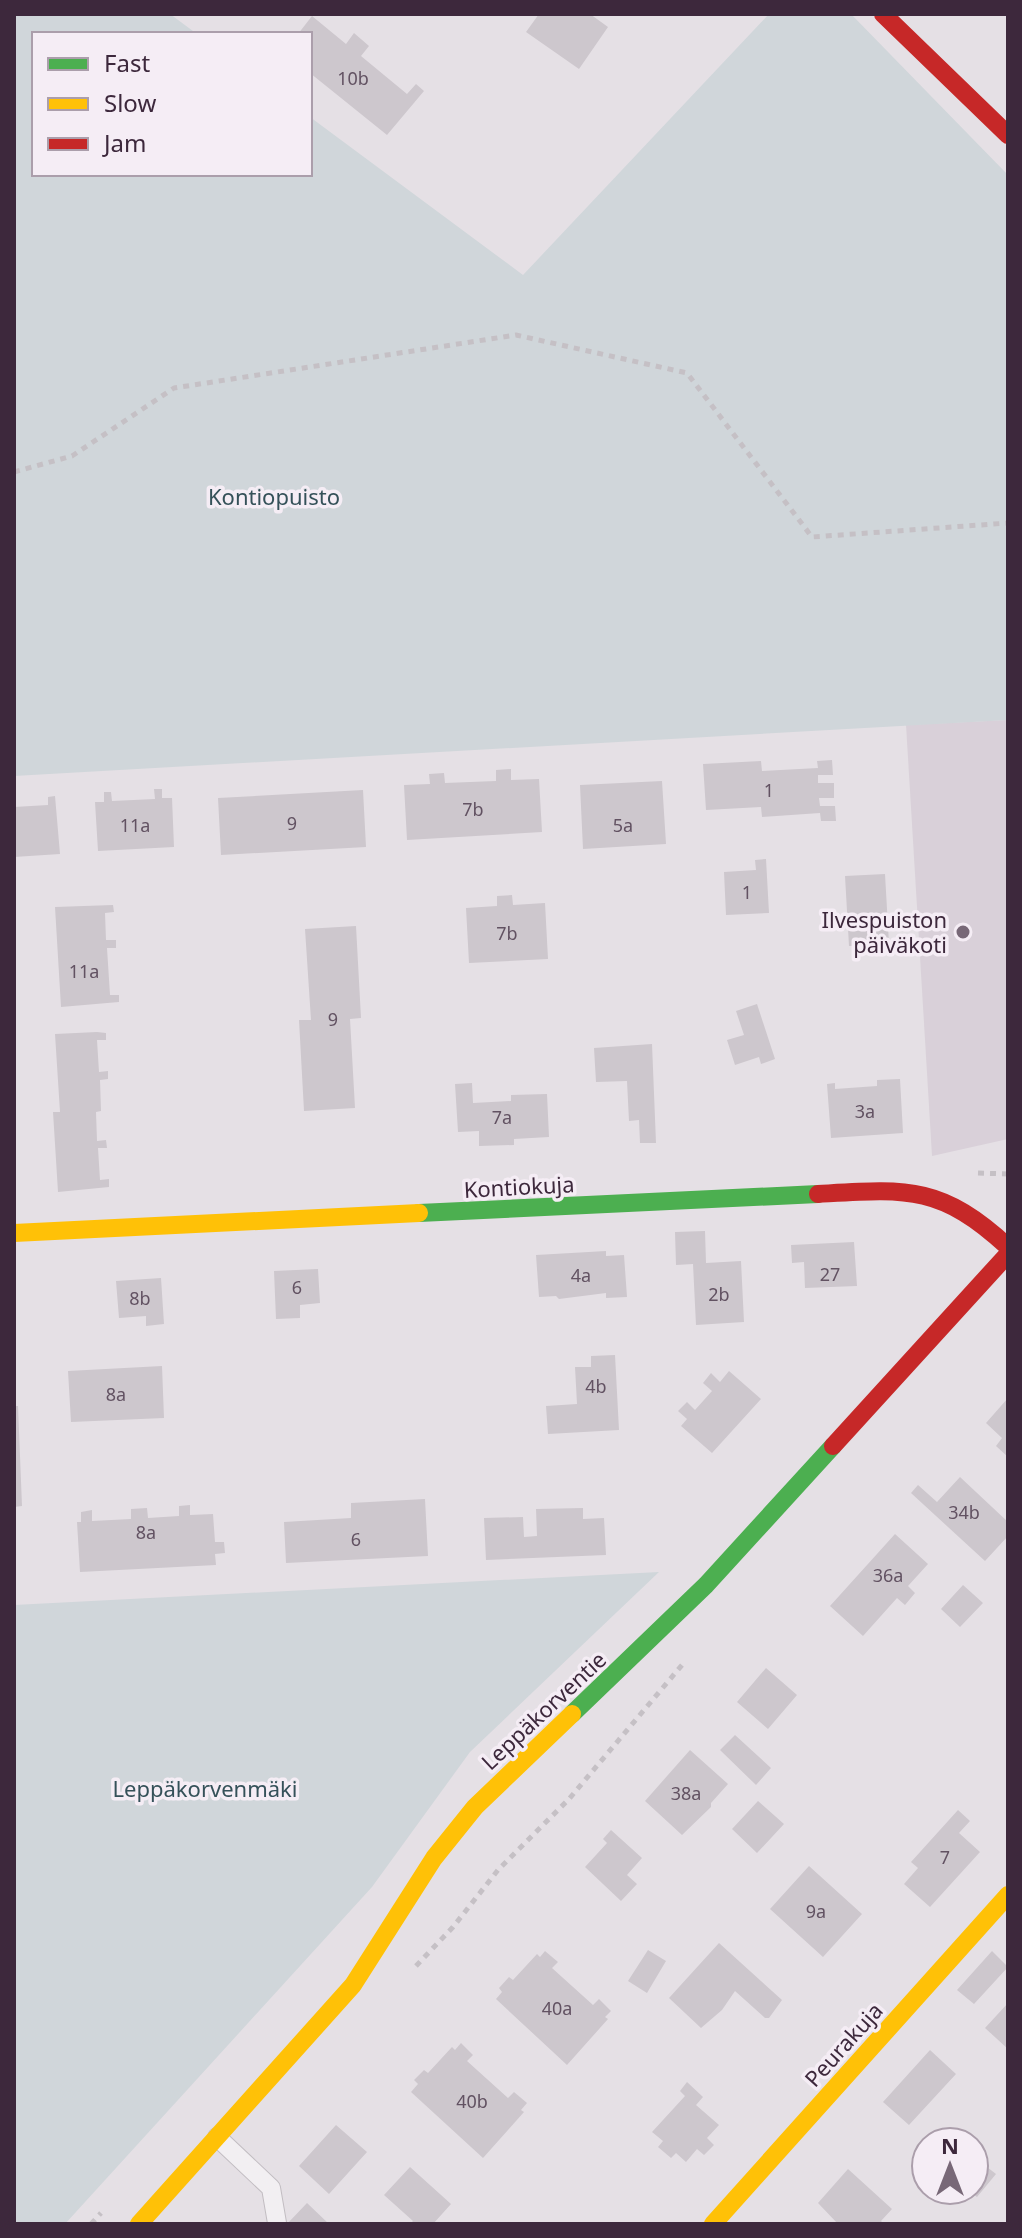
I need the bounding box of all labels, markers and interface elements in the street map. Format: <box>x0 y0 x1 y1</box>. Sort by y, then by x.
legend <box>32 32 312 176</box>
text: Fast <box>104 46 150 79</box>
house number: 10b <box>337 66 369 90</box>
text: Slow <box>104 86 156 119</box>
text: Jam <box>102 126 146 159</box>
park label: Kontiopuisto <box>208 481 340 511</box>
house number: 1 <box>764 778 774 802</box>
house number: 7b <box>462 797 484 821</box>
house number: 9 <box>287 811 297 835</box>
house number: 11a <box>120 813 150 837</box>
house number: 5a <box>613 813 633 837</box>
house number: 1 <box>742 880 752 904</box>
place label: Ilvespuiston päiväkoti <box>822 904 947 959</box>
house number: 7b <box>496 921 518 945</box>
marker: Ilvespuiston päiväkoti <box>954 923 972 941</box>
house number: 11a <box>69 959 99 983</box>
house number: 9 <box>328 1007 338 1031</box>
house number: 3a <box>855 1099 875 1123</box>
house number: 7a <box>492 1105 512 1129</box>
street label: Kontiokuja <box>463 1168 575 1204</box>
house number: 27 <box>820 1262 840 1286</box>
house number: 4a <box>571 1263 591 1287</box>
house number: 6 <box>292 1275 302 1299</box>
house number: 2b <box>708 1282 730 1306</box>
house number: 8b <box>129 1286 151 1310</box>
house number: 4b <box>585 1374 607 1398</box>
house number: 8a <box>106 1382 126 1406</box>
house number: 34b <box>948 1500 980 1524</box>
house number: 8a <box>136 1520 156 1544</box>
house number: 6 <box>351 1527 361 1551</box>
house number: 36a <box>873 1563 903 1587</box>
street label: Leppäkorventie <box>474 1644 612 1776</box>
park label: Leppäkorvenmäki <box>113 1773 298 1803</box>
house number: 38a <box>671 1781 701 1805</box>
house number: 7 <box>940 1845 950 1869</box>
house number: 9a <box>806 1899 826 1923</box>
street label: Peurakuja <box>797 1995 889 2093</box>
house number: 40a <box>542 1996 572 2020</box>
house number: 40b <box>456 2089 488 2113</box>
north arrow <box>910 2126 990 2206</box>
text: N <box>941 2130 959 2160</box>

